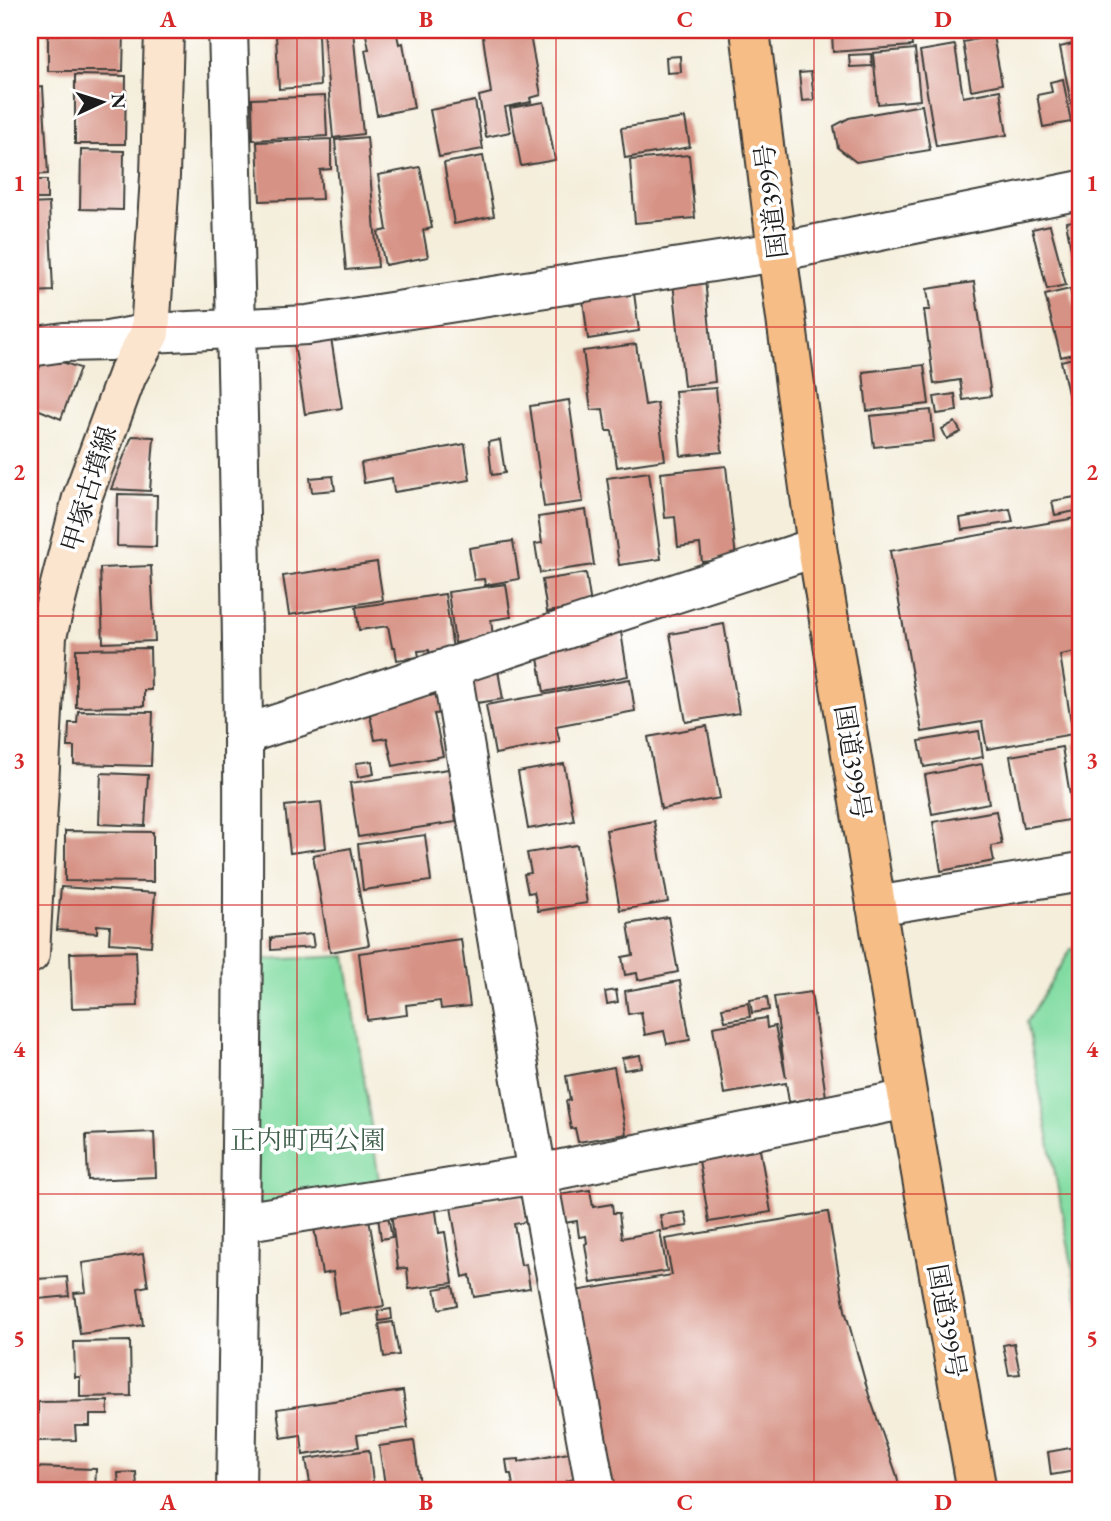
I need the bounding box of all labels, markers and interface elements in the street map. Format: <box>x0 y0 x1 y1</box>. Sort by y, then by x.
text: A <box>159 4 177 34</box>
text: B <box>419 4 433 34</box>
text: C <box>677 4 693 34</box>
text: D <box>934 4 952 34</box>
north arrow <box>66 66 136 136</box>
text: N <box>105 92 132 110</box>
street label: 国道399号 <box>747 142 795 260</box>
text: 1 <box>13 168 25 198</box>
text: 1 <box>1086 168 1098 198</box>
street label: 甲塚古墳線 <box>54 422 124 556</box>
text: 2 <box>13 457 25 487</box>
text: 2 <box>1086 457 1098 487</box>
street label: 国道399号 <box>827 702 879 822</box>
text: 3 <box>13 745 25 775</box>
text: 3 <box>1086 745 1098 775</box>
text: 4 <box>13 1034 26 1064</box>
text: 4 <box>1086 1034 1099 1064</box>
park label: 正内町西公園 <box>230 1123 386 1157</box>
street label: 国道399号 <box>920 1261 974 1381</box>
text: 5 <box>13 1323 25 1353</box>
text: 5 <box>1086 1323 1098 1353</box>
text: A <box>159 1487 177 1517</box>
text: B <box>419 1487 433 1517</box>
text: C <box>677 1487 693 1517</box>
text: D <box>934 1487 952 1517</box>

